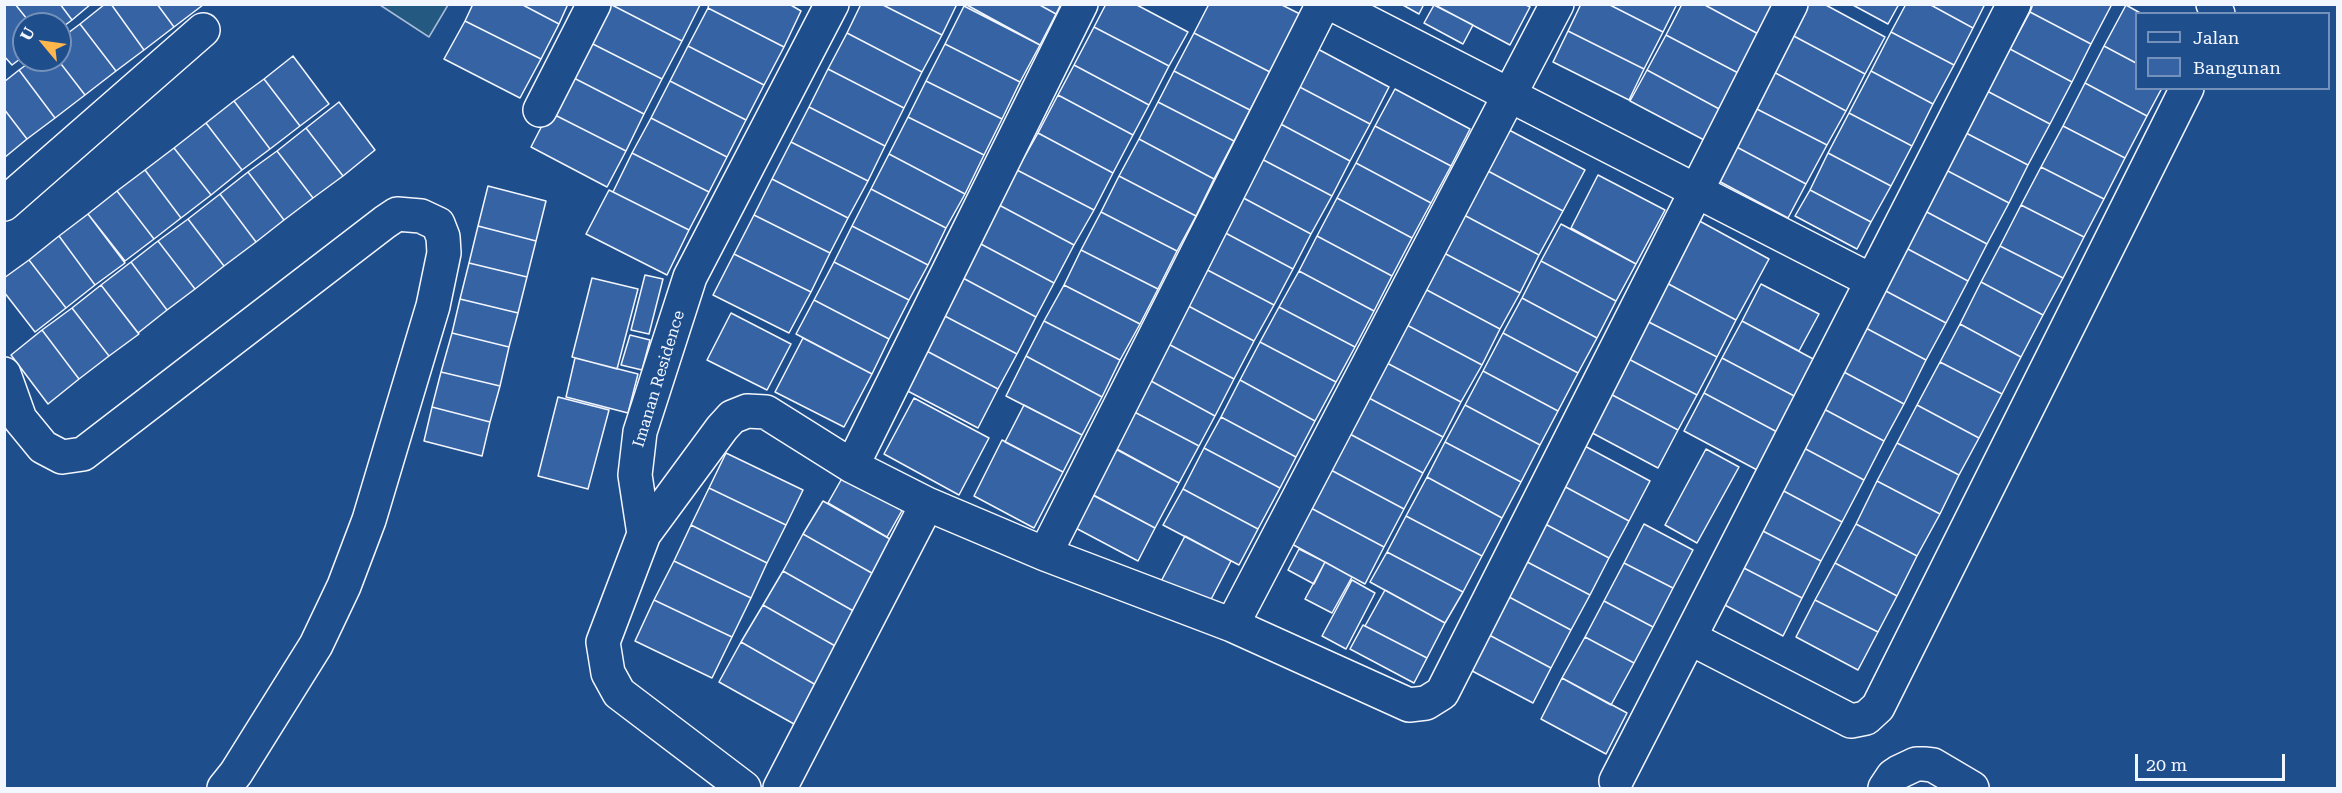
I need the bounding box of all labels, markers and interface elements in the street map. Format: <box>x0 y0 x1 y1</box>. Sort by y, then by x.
north arrow <box>12 12 72 72</box>
legend <box>2135 12 2330 90</box>
text: U <box>16 24 39 44</box>
text: Jalan <box>2193 27 2239 48</box>
text: Bangunan <box>2193 57 2281 78</box>
street label: Imanan Residence <box>629 308 689 450</box>
scale bar <box>2138 742 2288 780</box>
text: 20 m <box>2146 754 2187 775</box>

